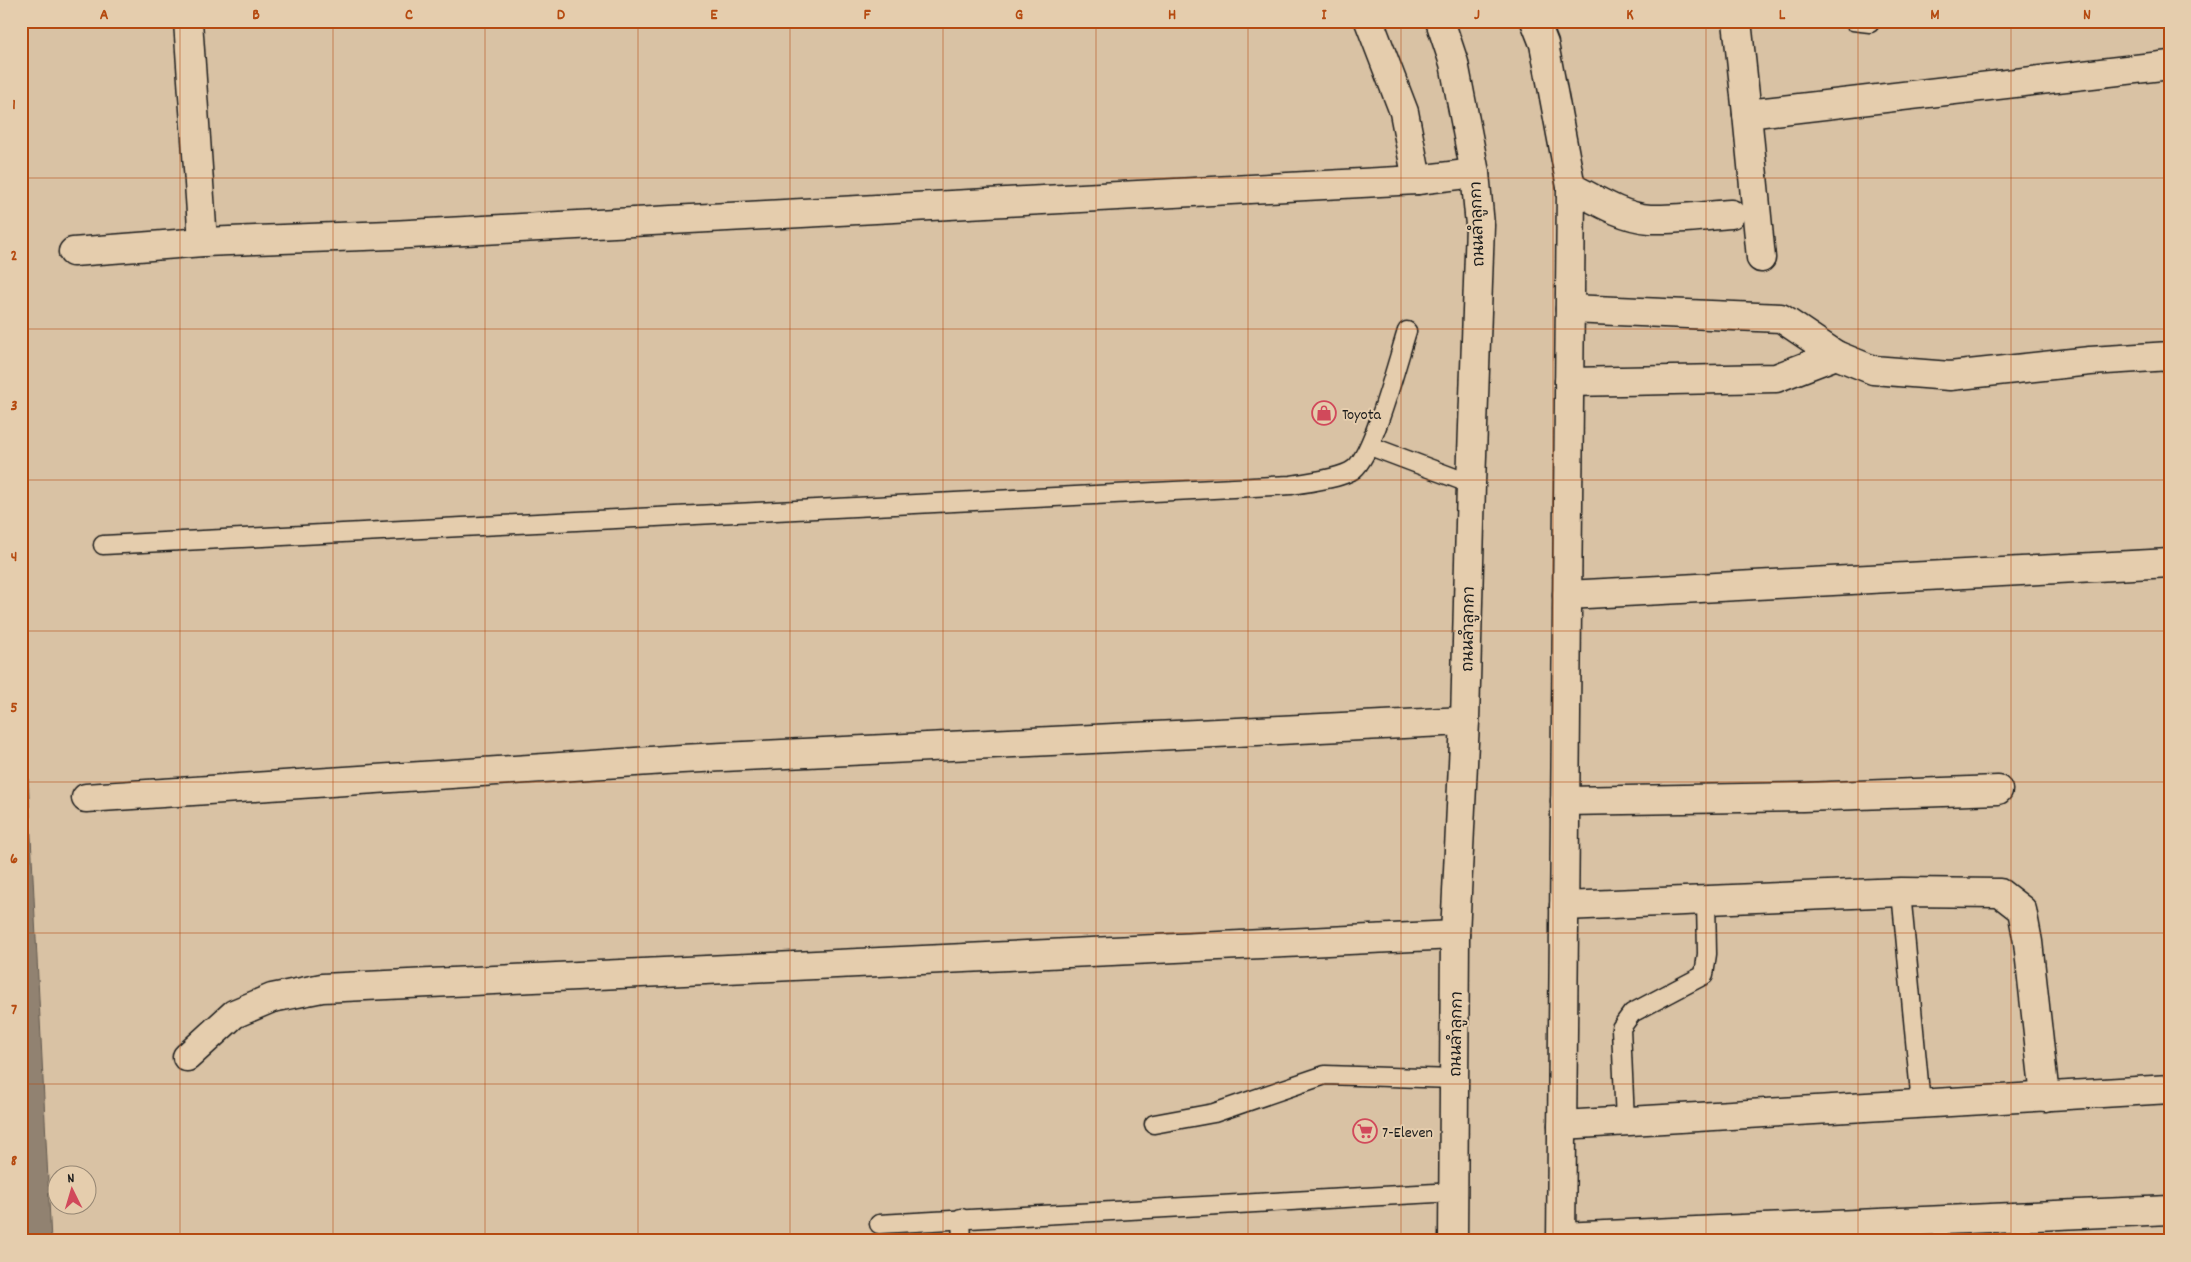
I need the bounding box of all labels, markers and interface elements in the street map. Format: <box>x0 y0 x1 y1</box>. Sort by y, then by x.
text: A <box>100 4 109 27</box>
text: B <box>252 4 260 27</box>
text: C <box>405 4 413 27</box>
text: D <box>557 4 566 27</box>
text: E <box>710 4 718 27</box>
text: F <box>863 4 871 27</box>
text: G <box>1015 4 1023 27</box>
text: H <box>1168 4 1176 27</box>
text: I <box>1322 4 1328 27</box>
text: J <box>1474 4 1480 27</box>
text: K <box>1626 4 1634 27</box>
text: L <box>1779 4 1786 27</box>
text: M <box>1930 4 1940 27</box>
text: N <box>2083 4 2091 27</box>
text: 1 <box>12 94 16 117</box>
street label: ถนนลำลูกกา <box>1465 181 1491 267</box>
text: 2 <box>11 245 18 268</box>
text: 3 <box>10 395 18 418</box>
shop icon: Toyota <box>1311 400 1337 426</box>
place label: Toyota <box>1342 404 1382 427</box>
text: 4 <box>11 546 17 569</box>
street label: ถนนลำลูกกา <box>1456 586 1482 672</box>
text: 5 <box>10 697 18 720</box>
text: 6 <box>10 848 18 871</box>
street label: ถนนลำลูกกา <box>1444 991 1470 1077</box>
text: 7 <box>11 999 17 1022</box>
supermarket icon: 7-Eleven <box>1352 1118 1378 1144</box>
place label: 7-Eleven <box>1382 1122 1433 1145</box>
text: 8 <box>11 1150 18 1173</box>
north arrow <box>48 1164 98 1214</box>
text: N <box>67 1169 75 1189</box>

